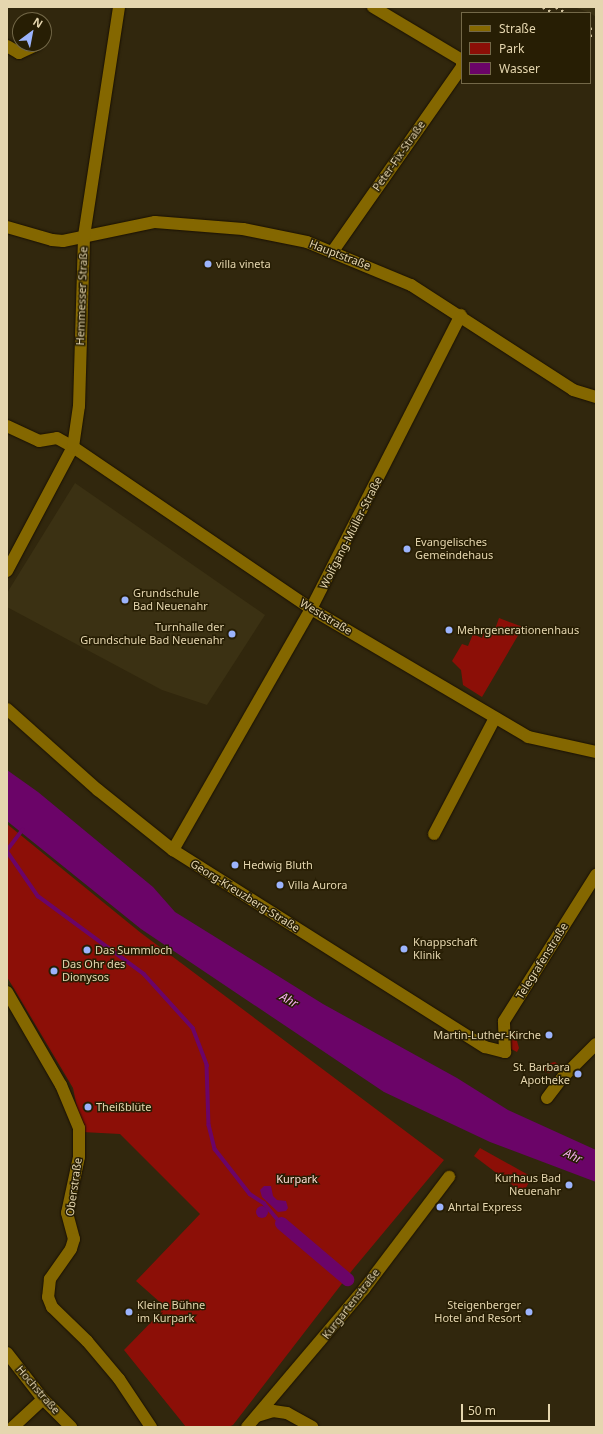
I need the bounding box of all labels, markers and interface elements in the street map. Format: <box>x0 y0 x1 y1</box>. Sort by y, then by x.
north arrow <box>12 12 52 52</box>
legend <box>461 12 591 84</box>
text: N <box>30 14 46 31</box>
text: Straße <box>499 20 536 37</box>
text: Park <box>499 40 524 57</box>
text: Wasser <box>499 60 540 77</box>
street label: Peter-Fix-Straße <box>370 118 428 194</box>
street label: Hauptstraße <box>307 237 373 273</box>
street label: Hemmesser Straße <box>74 246 90 346</box>
place label: villa vineta <box>216 257 271 271</box>
marker: villa vineta <box>203 259 213 269</box>
street label: Wolfgang-Müller-Straße <box>317 475 385 591</box>
place label: Evangelisches Gemeindehaus <box>415 536 493 562</box>
marker: Evangelisches Gemeindehaus <box>402 544 412 554</box>
place label: Grundschule Bad Neuenahr <box>133 587 208 613</box>
marker: Grundschule Bad Neuenahr <box>120 595 130 605</box>
street label: Weststraße <box>298 596 354 638</box>
place label: Turnhalle der Grundschule Bad Neuenahr <box>80 621 224 647</box>
place label: Mehrgenerationenhaus <box>457 623 579 637</box>
marker: Mehrgenerationenhaus <box>444 625 454 635</box>
marker: Turnhalle der Grundschule Bad Neuenahr <box>227 629 237 639</box>
street label: Georg-Kreuzberg-Straße <box>188 857 302 935</box>
place label: Hedwig Bluth <box>243 858 313 872</box>
marker: Hedwig Bluth <box>230 860 240 870</box>
place label: Villa Aurora <box>288 878 347 892</box>
marker: Villa Aurora <box>275 880 285 890</box>
street label: Telegrafenstraße <box>513 920 571 1002</box>
place label: Knappschaft Klinik <box>413 936 478 962</box>
place label: Das Summloch <box>95 943 172 957</box>
marker: Knappschaft Klinik <box>398 943 410 955</box>
marker: Das Summloch <box>82 945 92 955</box>
place label: Das Ohr des Dionysos <box>62 958 125 984</box>
marker: Das Ohr des Dionysos <box>49 966 59 976</box>
water label: Ahr <box>277 989 301 1011</box>
place label: Martin-Luther-Kirche <box>433 1028 541 1042</box>
marker: Martin-Luther-Kirche <box>544 1030 554 1040</box>
place label: St. Barbara Apotheke <box>513 1061 570 1087</box>
marker: St. Barbara Apotheke <box>573 1069 583 1079</box>
place label: Theißblüte <box>96 1100 151 1114</box>
marker: Theißblüte <box>83 1102 93 1112</box>
water label: Ahr <box>562 1146 584 1166</box>
street label: Oberstraße <box>63 1157 85 1217</box>
park label: Kurpark <box>276 1172 318 1186</box>
place label: Kurhaus Bad Neuenahr <box>495 1172 561 1198</box>
marker: Kurhaus Bad Neuenahr <box>564 1180 574 1190</box>
place label: Ahrtal Express <box>448 1200 522 1214</box>
marker: Ahrtal Express <box>435 1202 445 1212</box>
street label: Kurgartenstraße <box>320 1266 382 1342</box>
place label: Kleine Bühne im Kurpark <box>137 1299 205 1325</box>
place label: Steigenberger Hotel and Resort <box>434 1299 521 1325</box>
marker: Kleine Bühne im Kurpark <box>124 1307 134 1317</box>
marker: Steigenberger Hotel and Resort <box>524 1307 534 1317</box>
street label: Hochstraße <box>13 1363 63 1417</box>
scale bar <box>463 1396 552 1422</box>
text: 50 m <box>468 1402 496 1419</box>

